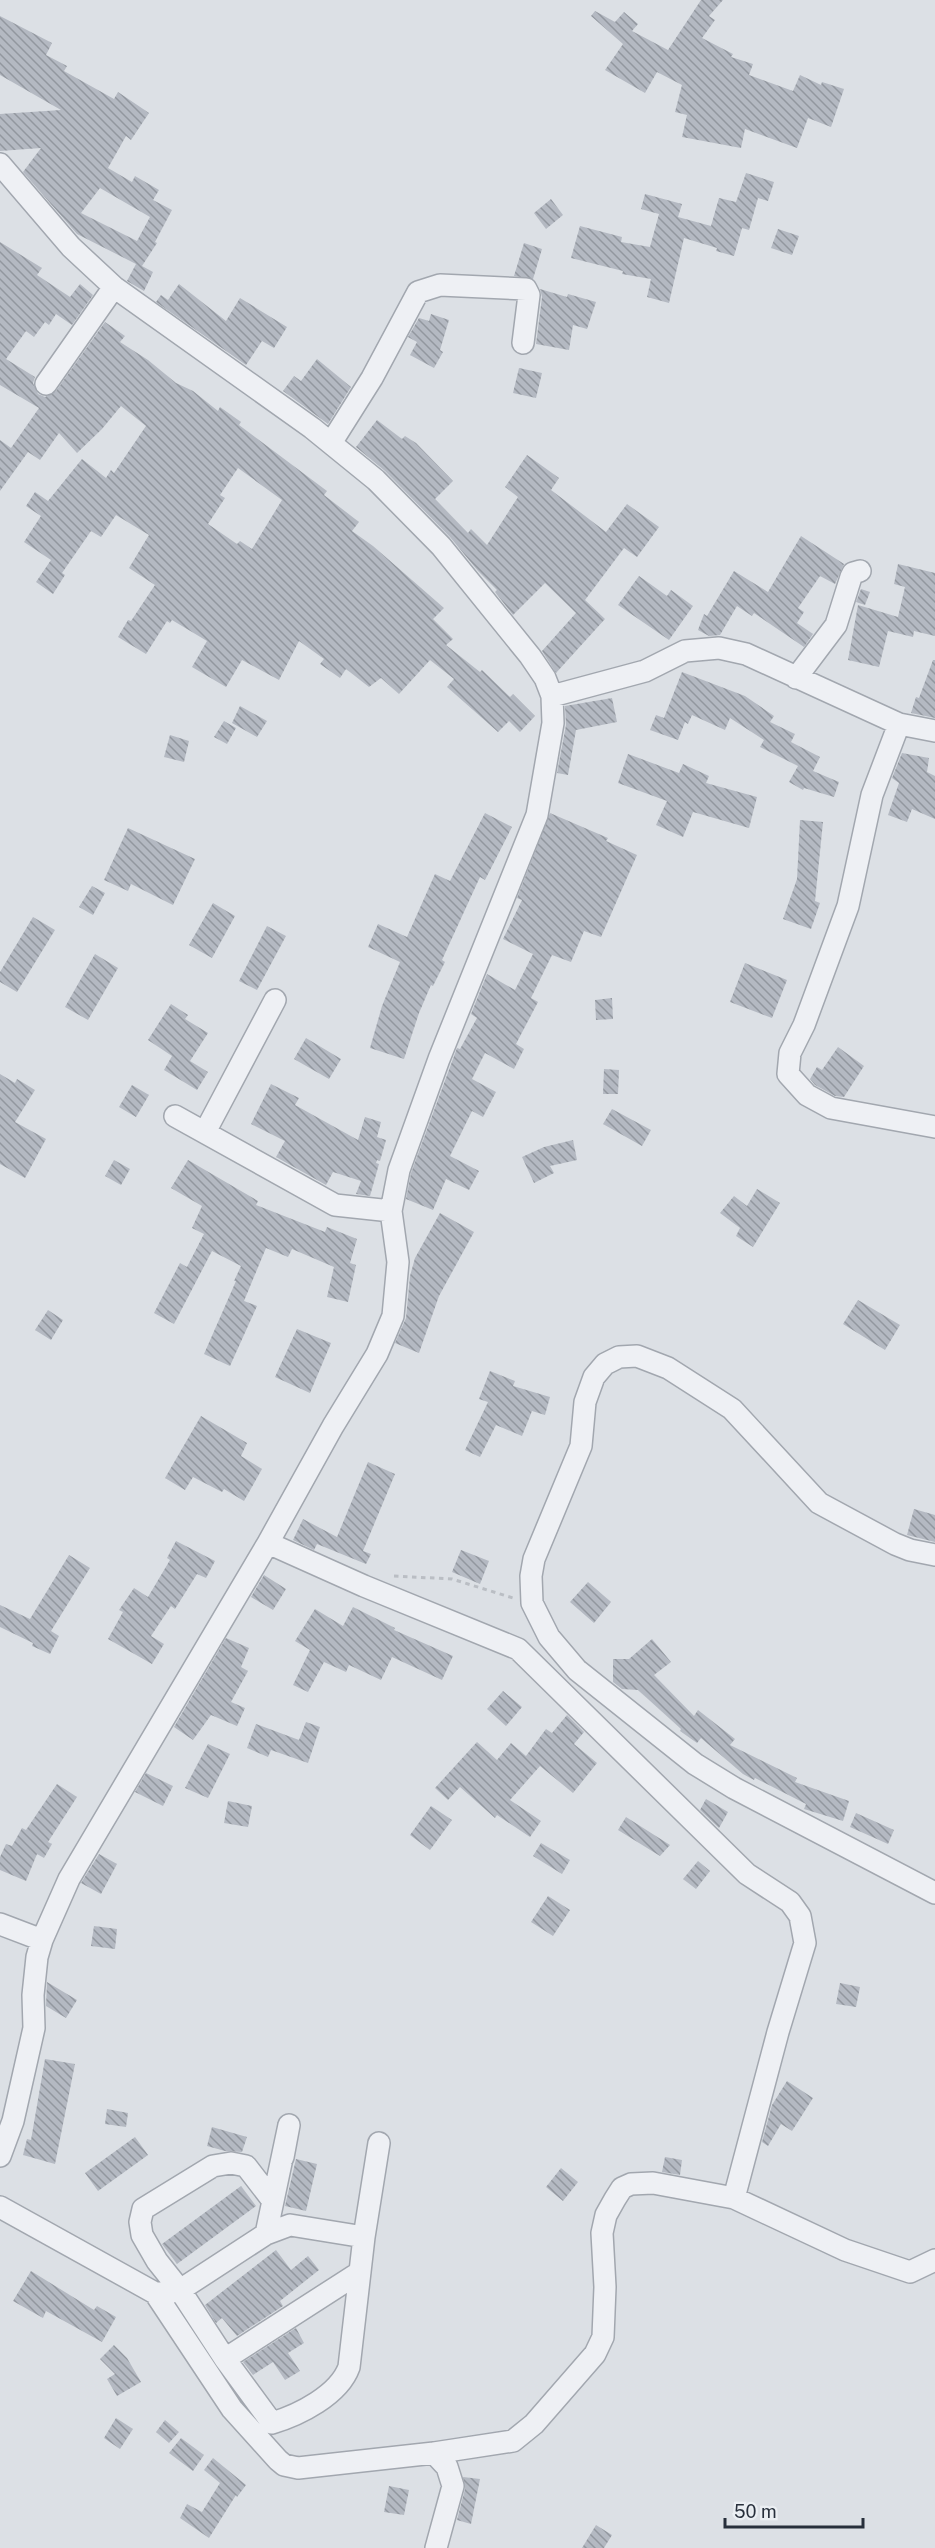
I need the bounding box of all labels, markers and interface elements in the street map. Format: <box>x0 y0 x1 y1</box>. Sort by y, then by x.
scale bar <box>725 2491 863 2529</box>
text: 50 m <box>734 2501 777 2522</box>

